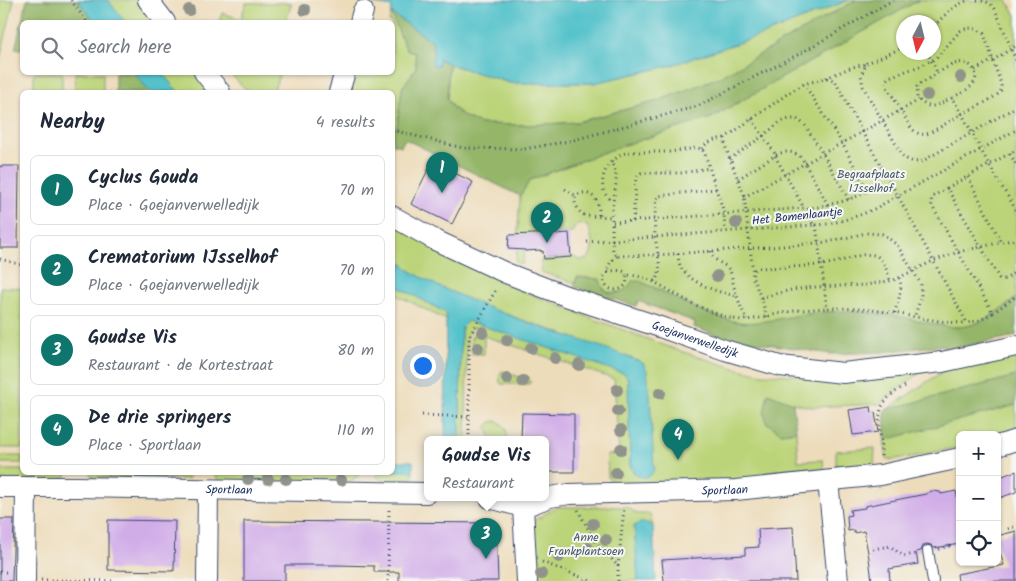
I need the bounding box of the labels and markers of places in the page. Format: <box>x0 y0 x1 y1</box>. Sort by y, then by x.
pin: 1 <box>426 152 458 193</box>
pin: 2 <box>531 202 563 243</box>
pin: 4 <box>662 419 694 460</box>
pin: 3 <box>470 518 502 559</box>

